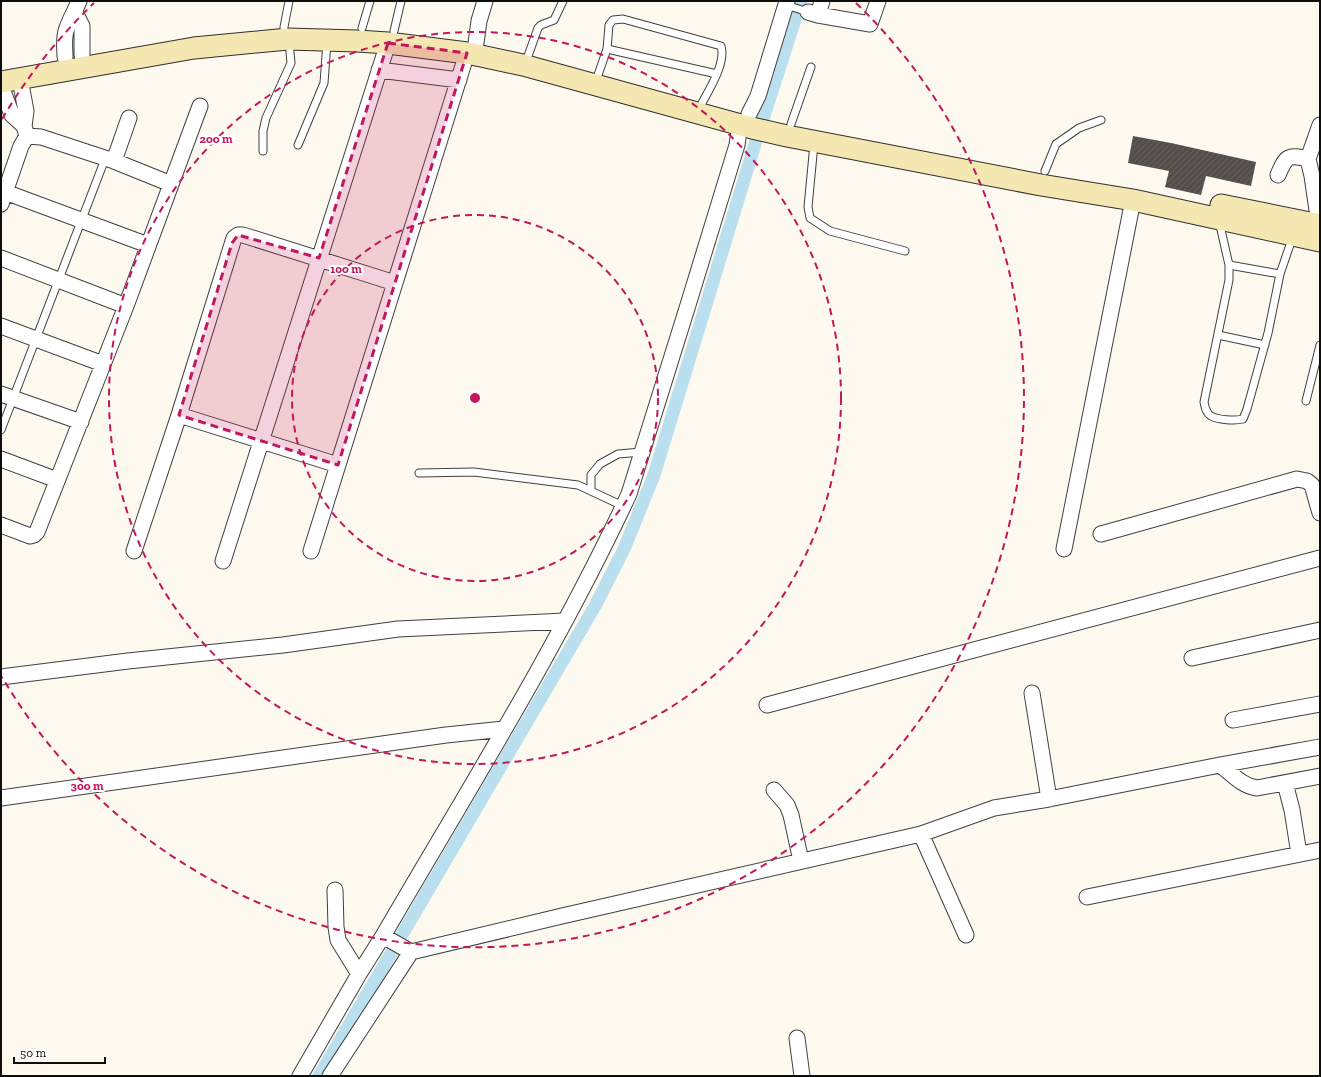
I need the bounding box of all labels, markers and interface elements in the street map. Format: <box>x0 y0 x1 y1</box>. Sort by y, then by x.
text: 200 m <box>199 132 233 146</box>
text: 100 m <box>330 262 362 276</box>
centre of rings <box>468 391 482 405</box>
text: 300 m <box>71 779 104 793</box>
scale bar <box>14 1039 105 1065</box>
text: 50 m <box>20 1046 47 1060</box>

